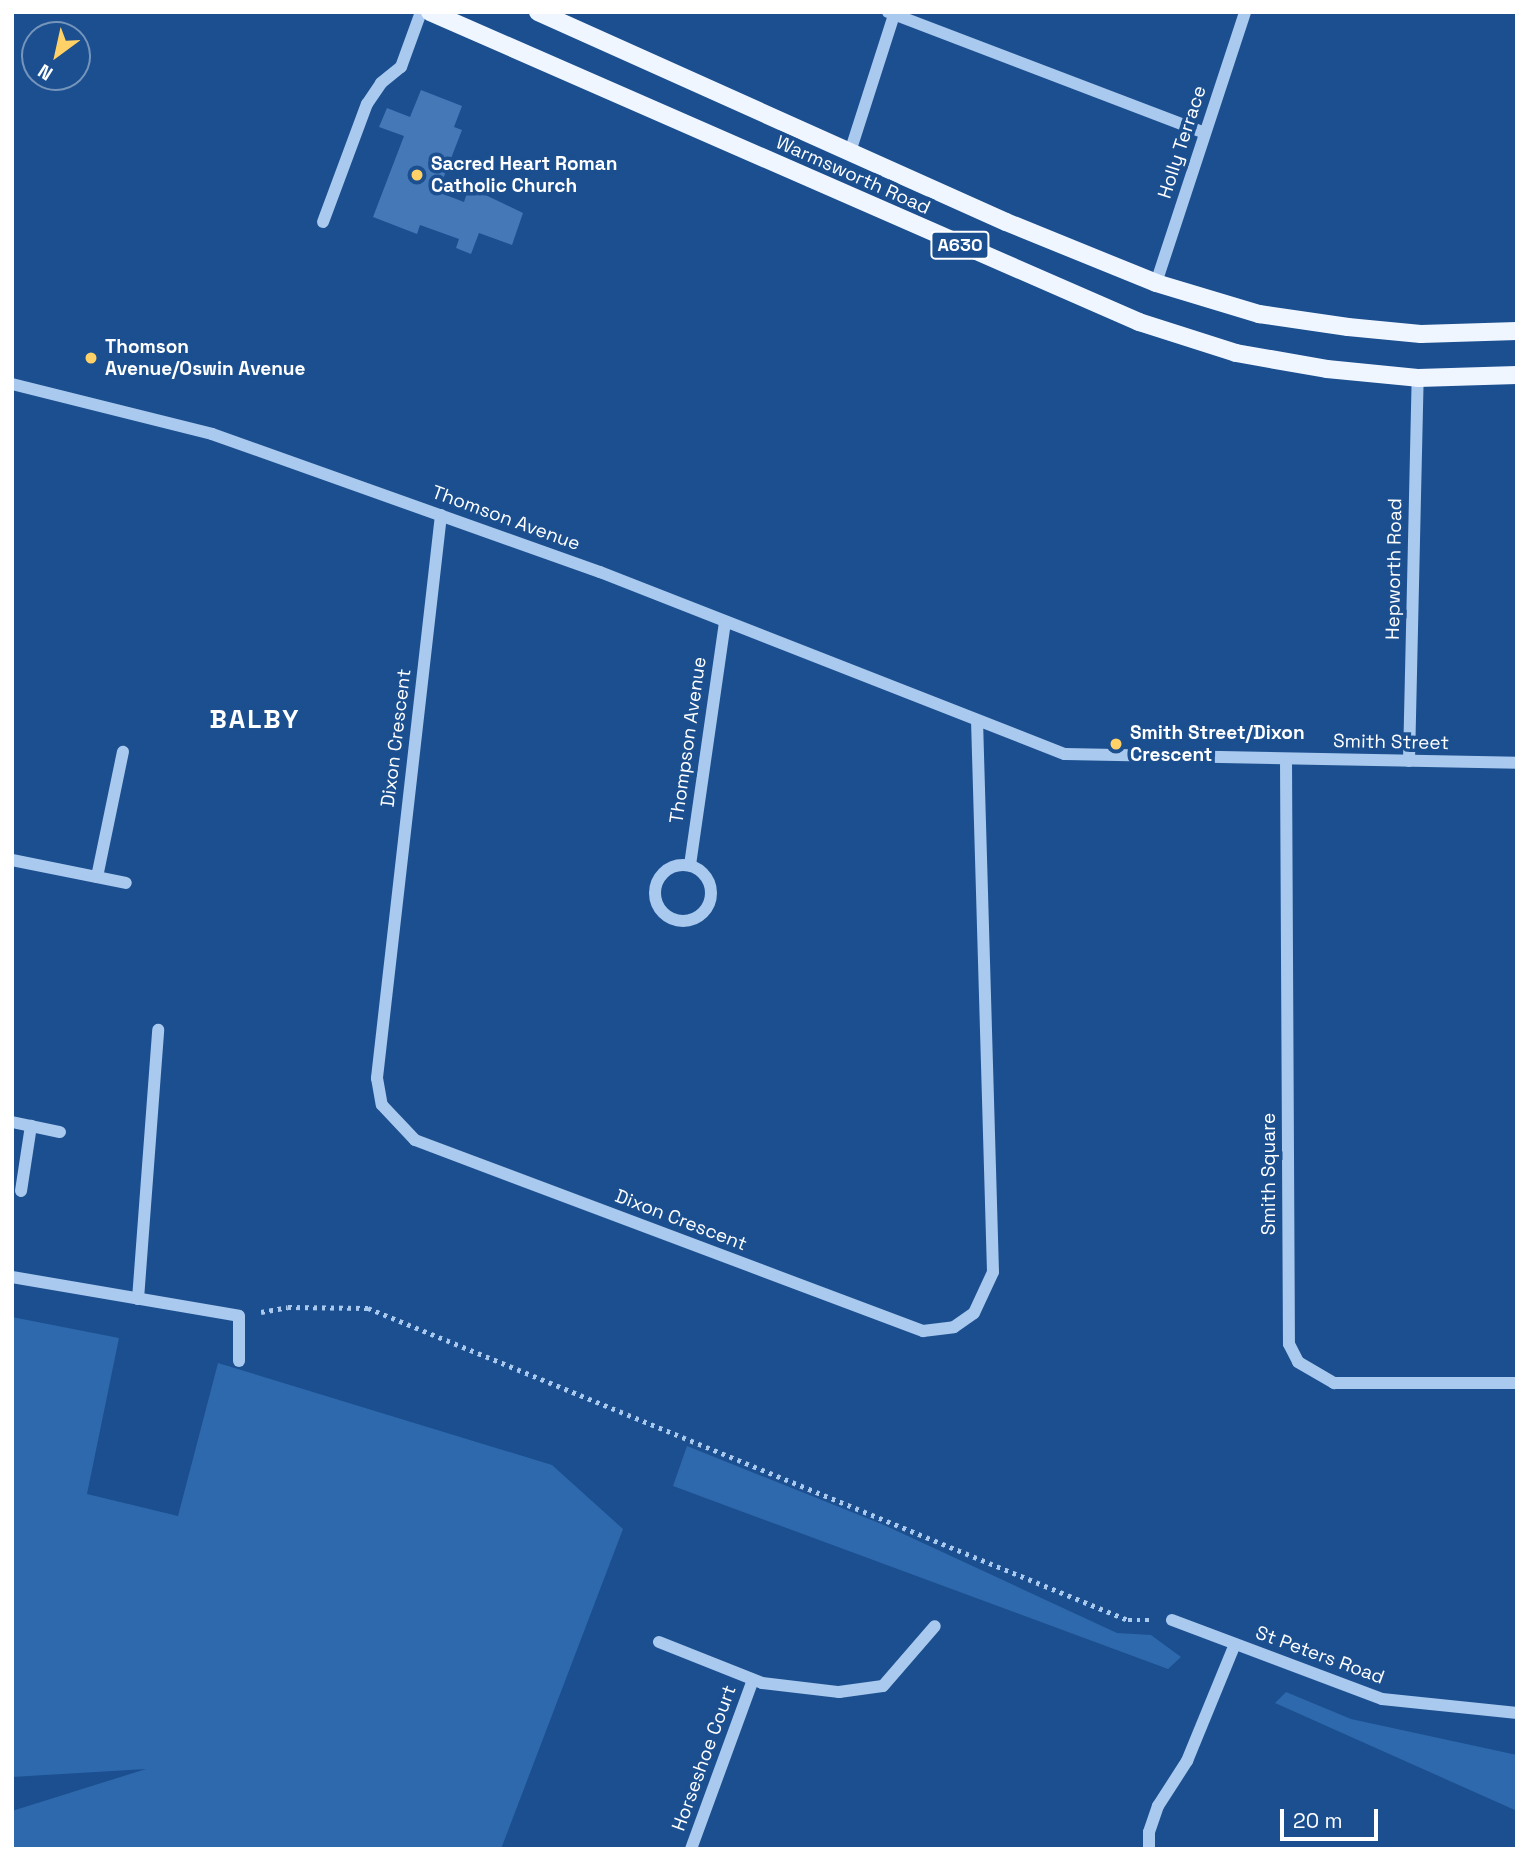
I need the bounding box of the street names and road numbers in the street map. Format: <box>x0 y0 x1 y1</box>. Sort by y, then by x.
street label: Holly Terrace <box>1153 82 1211 202</box>
street label: Warmsworth Road <box>772 131 934 219</box>
road number: A630 <box>930 230 990 260</box>
street label: Thomson Avenue <box>429 481 583 555</box>
street label: Hepworth Road <box>1381 498 1407 640</box>
street label: Thompson Avenue <box>665 655 711 825</box>
street label: Dixon Crescent <box>376 668 416 808</box>
street label: Smith Street <box>1333 730 1449 754</box>
street label: Smith Square <box>1258 1113 1280 1235</box>
street label: Dixon Crescent <box>612 1184 750 1256</box>
street label: St Peters Road <box>1252 1621 1388 1689</box>
street label: Horseshoe Court <box>667 1682 741 1834</box>

